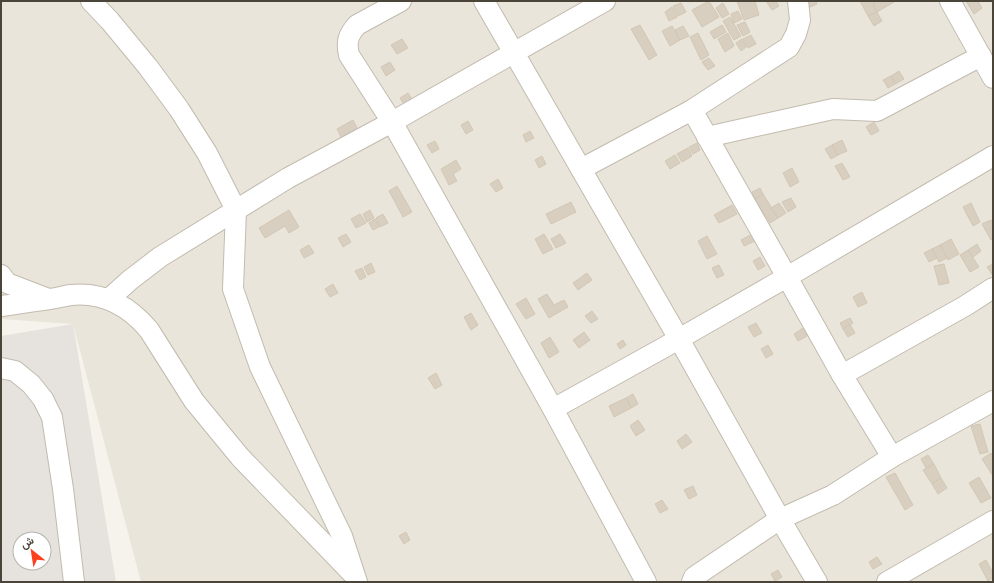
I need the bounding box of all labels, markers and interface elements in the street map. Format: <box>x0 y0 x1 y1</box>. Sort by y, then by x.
north arrow <box>12 531 52 571</box>
text: ش <box>17 532 37 553</box>

